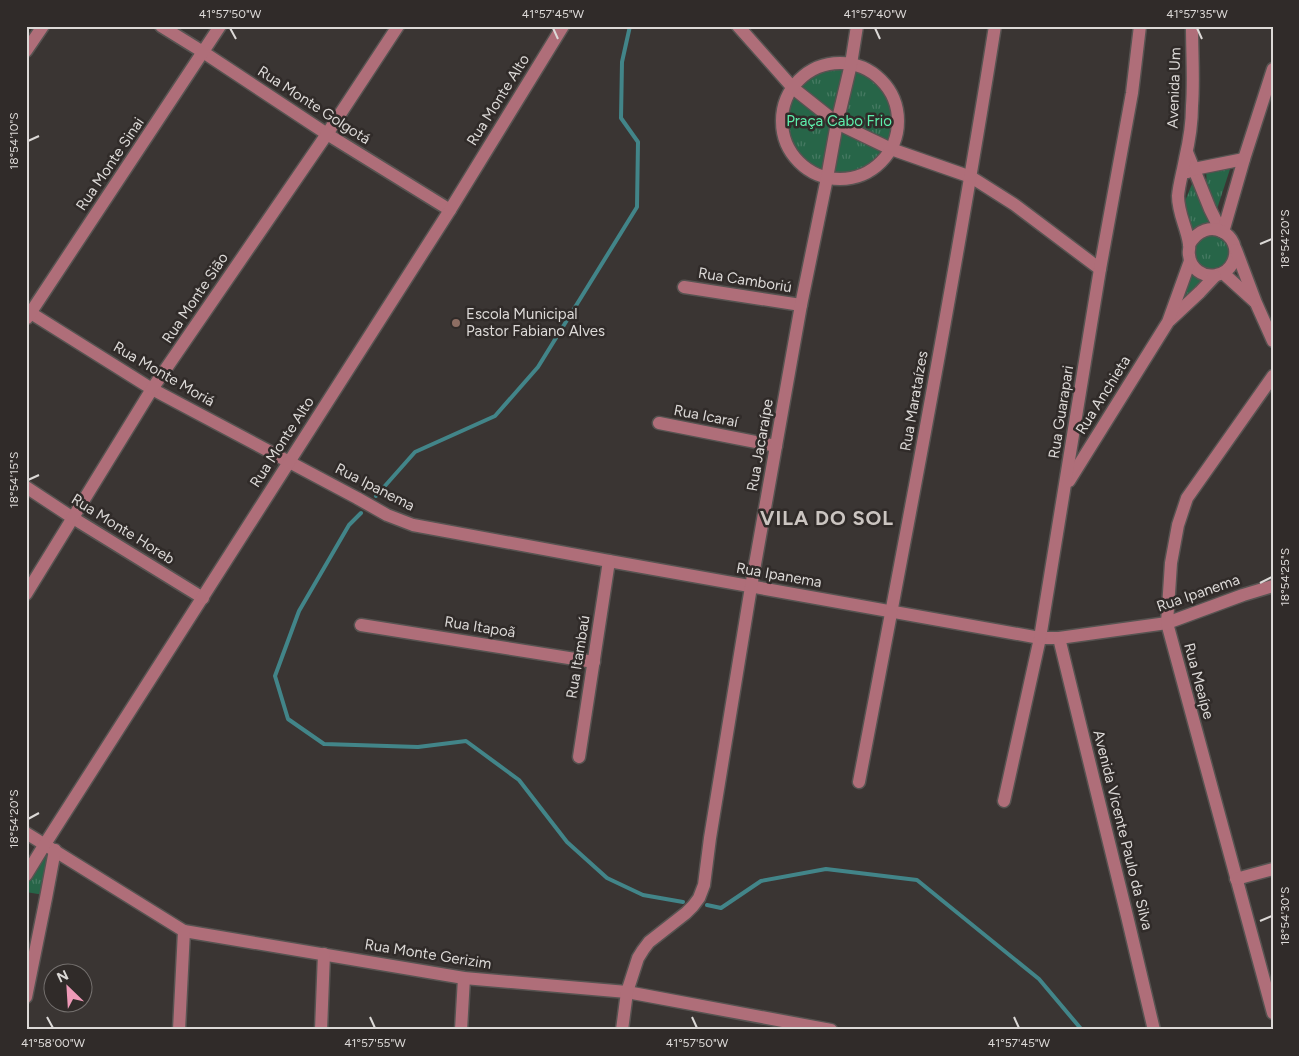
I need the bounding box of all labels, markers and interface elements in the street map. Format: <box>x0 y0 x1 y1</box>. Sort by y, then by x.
text: 41°57'50"W <box>199 7 262 21</box>
text: 41°57'45"W <box>522 7 585 21</box>
text: 41°57'40"W <box>843 7 907 21</box>
text: 41°57'35"W <box>1166 7 1228 21</box>
street label: Avenida Um <box>1164 47 1184 129</box>
street label: Rua Monte Alto <box>463 51 533 149</box>
street label: Rua Monte Golgotá <box>254 62 374 148</box>
text: 18°54'10"S <box>7 112 21 170</box>
park label: Praça Cabo Frio <box>786 112 892 130</box>
street label: Rua Monte Sinai <box>72 114 148 214</box>
text: 18°54'20"S <box>1278 209 1292 269</box>
street label: Rua Monte Sião <box>158 249 232 347</box>
street label: Rua Camboriú <box>697 264 793 296</box>
place label: Escola Municipal Pastor Fabiano Alves <box>466 305 605 340</box>
marker: Escola Municipal Pastor Fabiano Alves <box>450 317 462 329</box>
street label: Rua Monte Moriá <box>110 338 218 410</box>
street label: Rua Marataízes <box>896 349 932 453</box>
street label: Rua Anchieta <box>1072 352 1134 438</box>
street label: Rua Guarapari <box>1045 364 1077 460</box>
street label: Rua Monte Alto <box>246 393 318 491</box>
street label: Rua Jacaraípe <box>743 397 777 493</box>
street label: Rua Icaraí <box>672 401 741 431</box>
text: 18°54'15"S <box>7 452 21 508</box>
street label: Rua Ipanema <box>332 459 418 515</box>
street label: Rua Monte Horeb <box>68 490 178 568</box>
district label: VILA DO SOL <box>760 506 894 530</box>
text: 18°54'25"S <box>1278 548 1292 606</box>
street label: Rua Ipanema <box>735 559 823 591</box>
street label: Rua Ipanema <box>1154 570 1242 616</box>
street label: Rua Itapoã <box>443 613 517 641</box>
street label: Rua Itambaú <box>563 614 593 700</box>
street label: Rua Meaípe <box>1180 641 1218 721</box>
street label: Avenida Vicente Paulo da Silva <box>1089 728 1157 932</box>
text: 18°54'20"S <box>7 789 21 849</box>
text: 18°54'30"S <box>1278 887 1292 945</box>
street label: Rua Monte Gerizim <box>363 935 493 973</box>
north arrow <box>42 964 92 1014</box>
text: N <box>54 967 71 987</box>
text: 41°58'00"W <box>21 1036 86 1050</box>
text: 41°57'55"W <box>344 1036 406 1050</box>
text: 41°57'50"W <box>666 1036 729 1050</box>
text: 41°57'45"W <box>988 1036 1051 1050</box>

